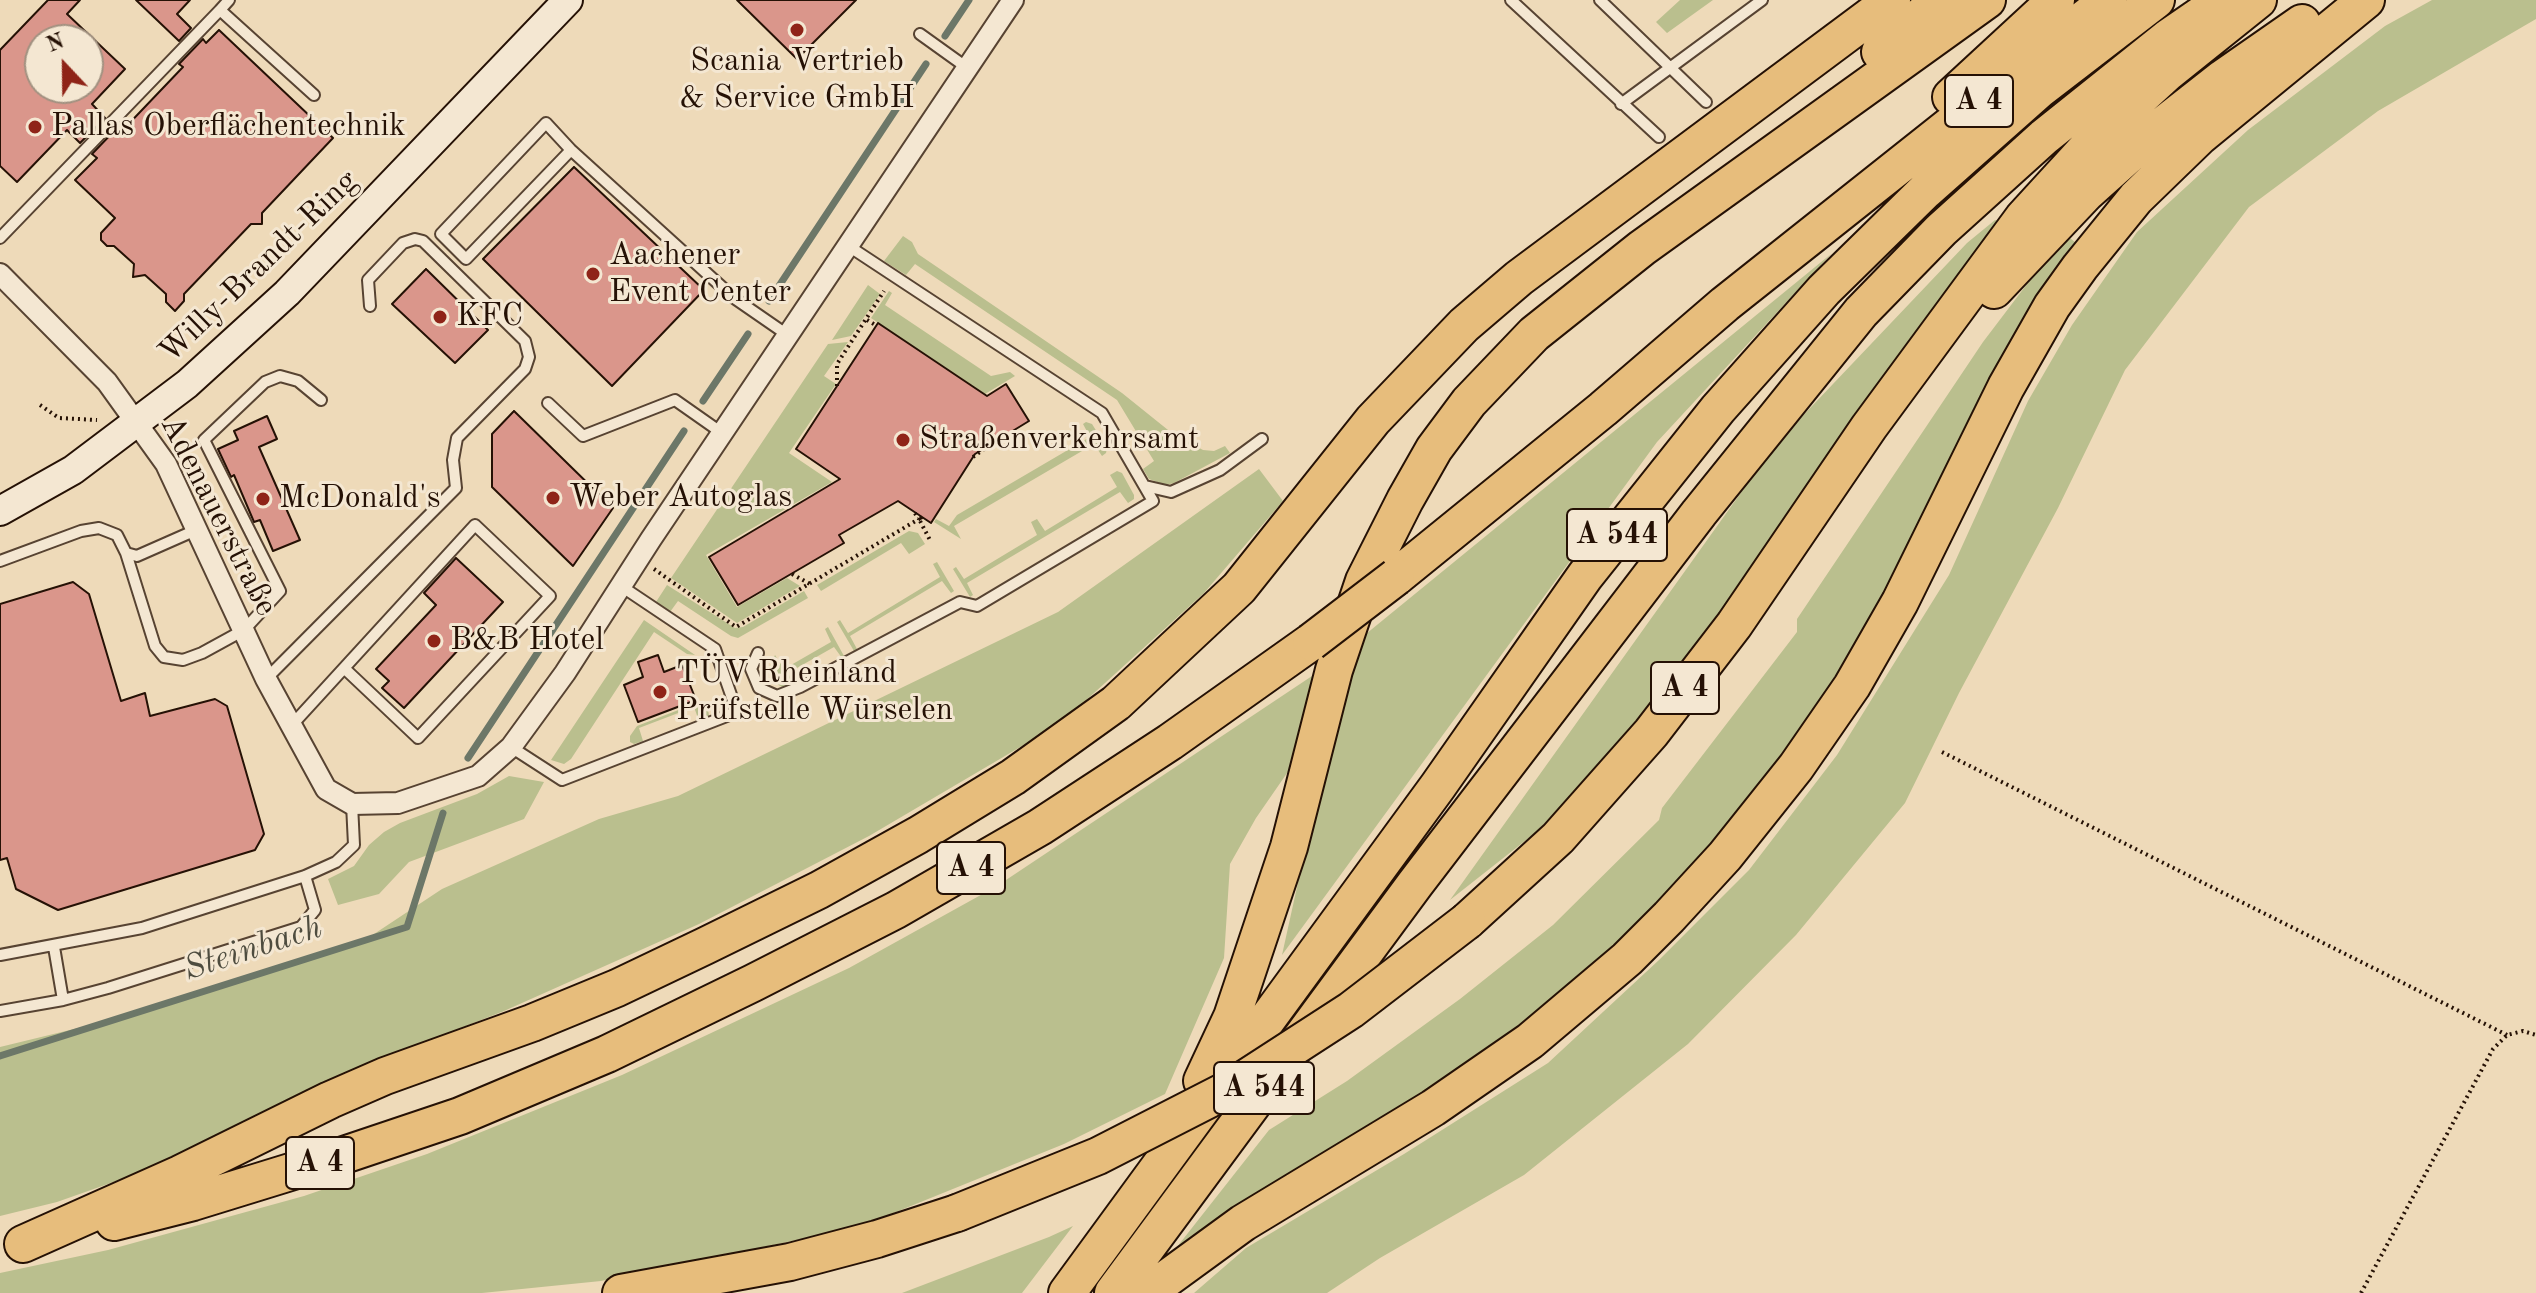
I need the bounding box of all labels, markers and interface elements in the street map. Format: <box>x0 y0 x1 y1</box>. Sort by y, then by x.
marker: Scania Vertrieb & Service GmbH <box>788 21 806 39</box>
north arrow <box>24 24 104 104</box>
text: N <box>44 30 68 57</box>
place label: Scania Vertrieb & Service GmbH <box>679 43 915 118</box>
road number: A 4 <box>1945 75 2013 127</box>
place label: Pallas Oberflächentechnik <box>51 108 406 146</box>
marker: Pallas Oberflächentechnik <box>26 118 44 136</box>
street label: Willy-Brandt-Ring <box>152 162 366 372</box>
place label: Aachener Event Center <box>609 237 791 312</box>
marker: Aachener Event Center <box>584 265 602 283</box>
place label: KFC <box>456 298 523 336</box>
marker: KFC <box>431 308 449 326</box>
street label: Adenauerstraße <box>151 410 285 622</box>
place label: Straßenverkehrsamt <box>919 421 1199 459</box>
marker: Straßenverkehrsamt <box>894 431 912 449</box>
place label: Weber Autoglas <box>569 479 792 517</box>
place label: McDonald's <box>279 480 441 518</box>
marker: Weber Autoglas <box>544 489 562 507</box>
marker: McDonald's <box>254 490 272 508</box>
road number: A 544 <box>1567 509 1667 561</box>
place label: B&B Hotel <box>450 622 604 660</box>
marker: B&B Hotel <box>425 632 443 650</box>
place label: TÜV Rheinland Prüfstelle Würselen <box>676 655 953 730</box>
road number: A 4 <box>1651 662 1719 714</box>
marker: TÜV Rheinland Prüfstelle Würselen <box>651 683 669 701</box>
road number: A 4 <box>937 842 1005 894</box>
water label: Steinbach <box>179 907 327 991</box>
road number: A 544 <box>1214 1062 1314 1114</box>
road number: A 4 <box>286 1137 354 1189</box>

